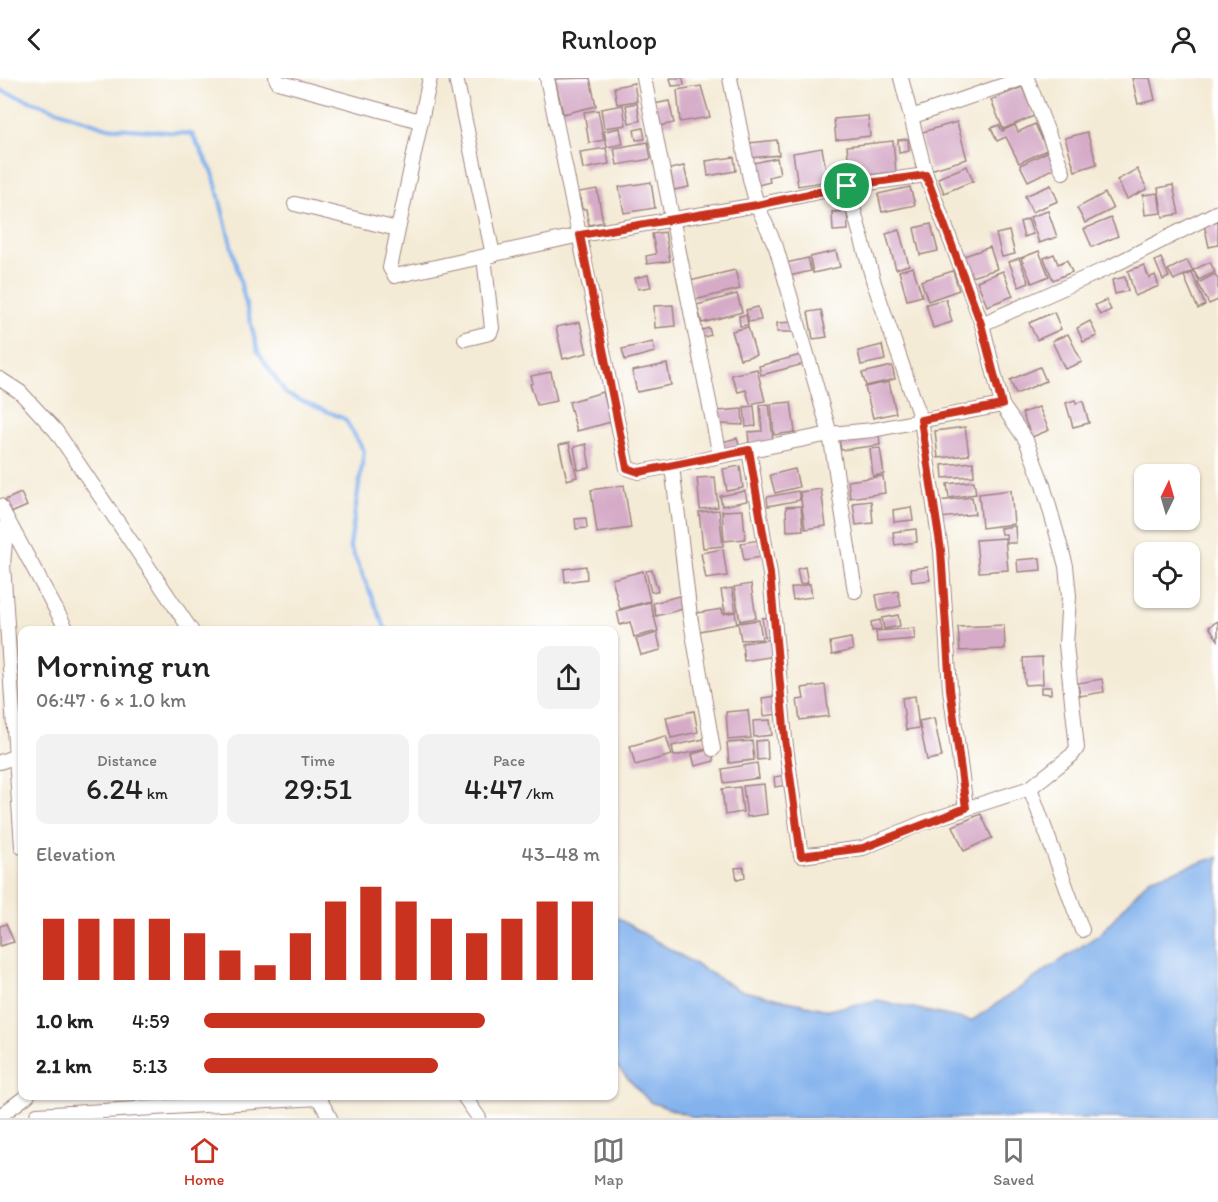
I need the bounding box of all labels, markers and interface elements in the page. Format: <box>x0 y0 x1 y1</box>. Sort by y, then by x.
icon: back <box>18 23 51 56</box>
text: Runloop <box>561 23 657 56</box>
icon: person <box>1167 23 1200 56</box>
pin <box>821 160 872 211</box>
icon: arrive <box>830 169 863 202</box>
north arrow <box>1134 464 1200 530</box>
map controls <box>1134 464 1200 608</box>
button: locate <box>1134 542 1200 608</box>
text: Morning run <box>36 646 211 685</box>
button: share <box>537 646 600 709</box>
text: 06:47 · 6 × 1.0 km <box>36 688 186 712</box>
text: Distance <box>97 751 157 770</box>
text: Time <box>301 751 335 770</box>
text: Pace <box>493 751 525 770</box>
text: 6.24 <box>86 770 143 807</box>
text: 29:51 <box>284 770 352 807</box>
text: 4:47 <box>464 770 522 807</box>
text: km <box>143 784 168 803</box>
text: /km <box>522 784 554 803</box>
text: Elevation <box>36 842 115 866</box>
text: 43–48 m <box>522 842 600 866</box>
text: 1.0 km <box>36 1009 93 1033</box>
text: 4:59 <box>132 1009 170 1033</box>
text: 2.1 km <box>36 1054 92 1078</box>
text: 5:13 <box>132 1054 168 1078</box>
tab: Home <box>184 1134 224 1189</box>
tab: Map <box>592 1134 625 1189</box>
tab: Saved <box>993 1134 1034 1189</box>

